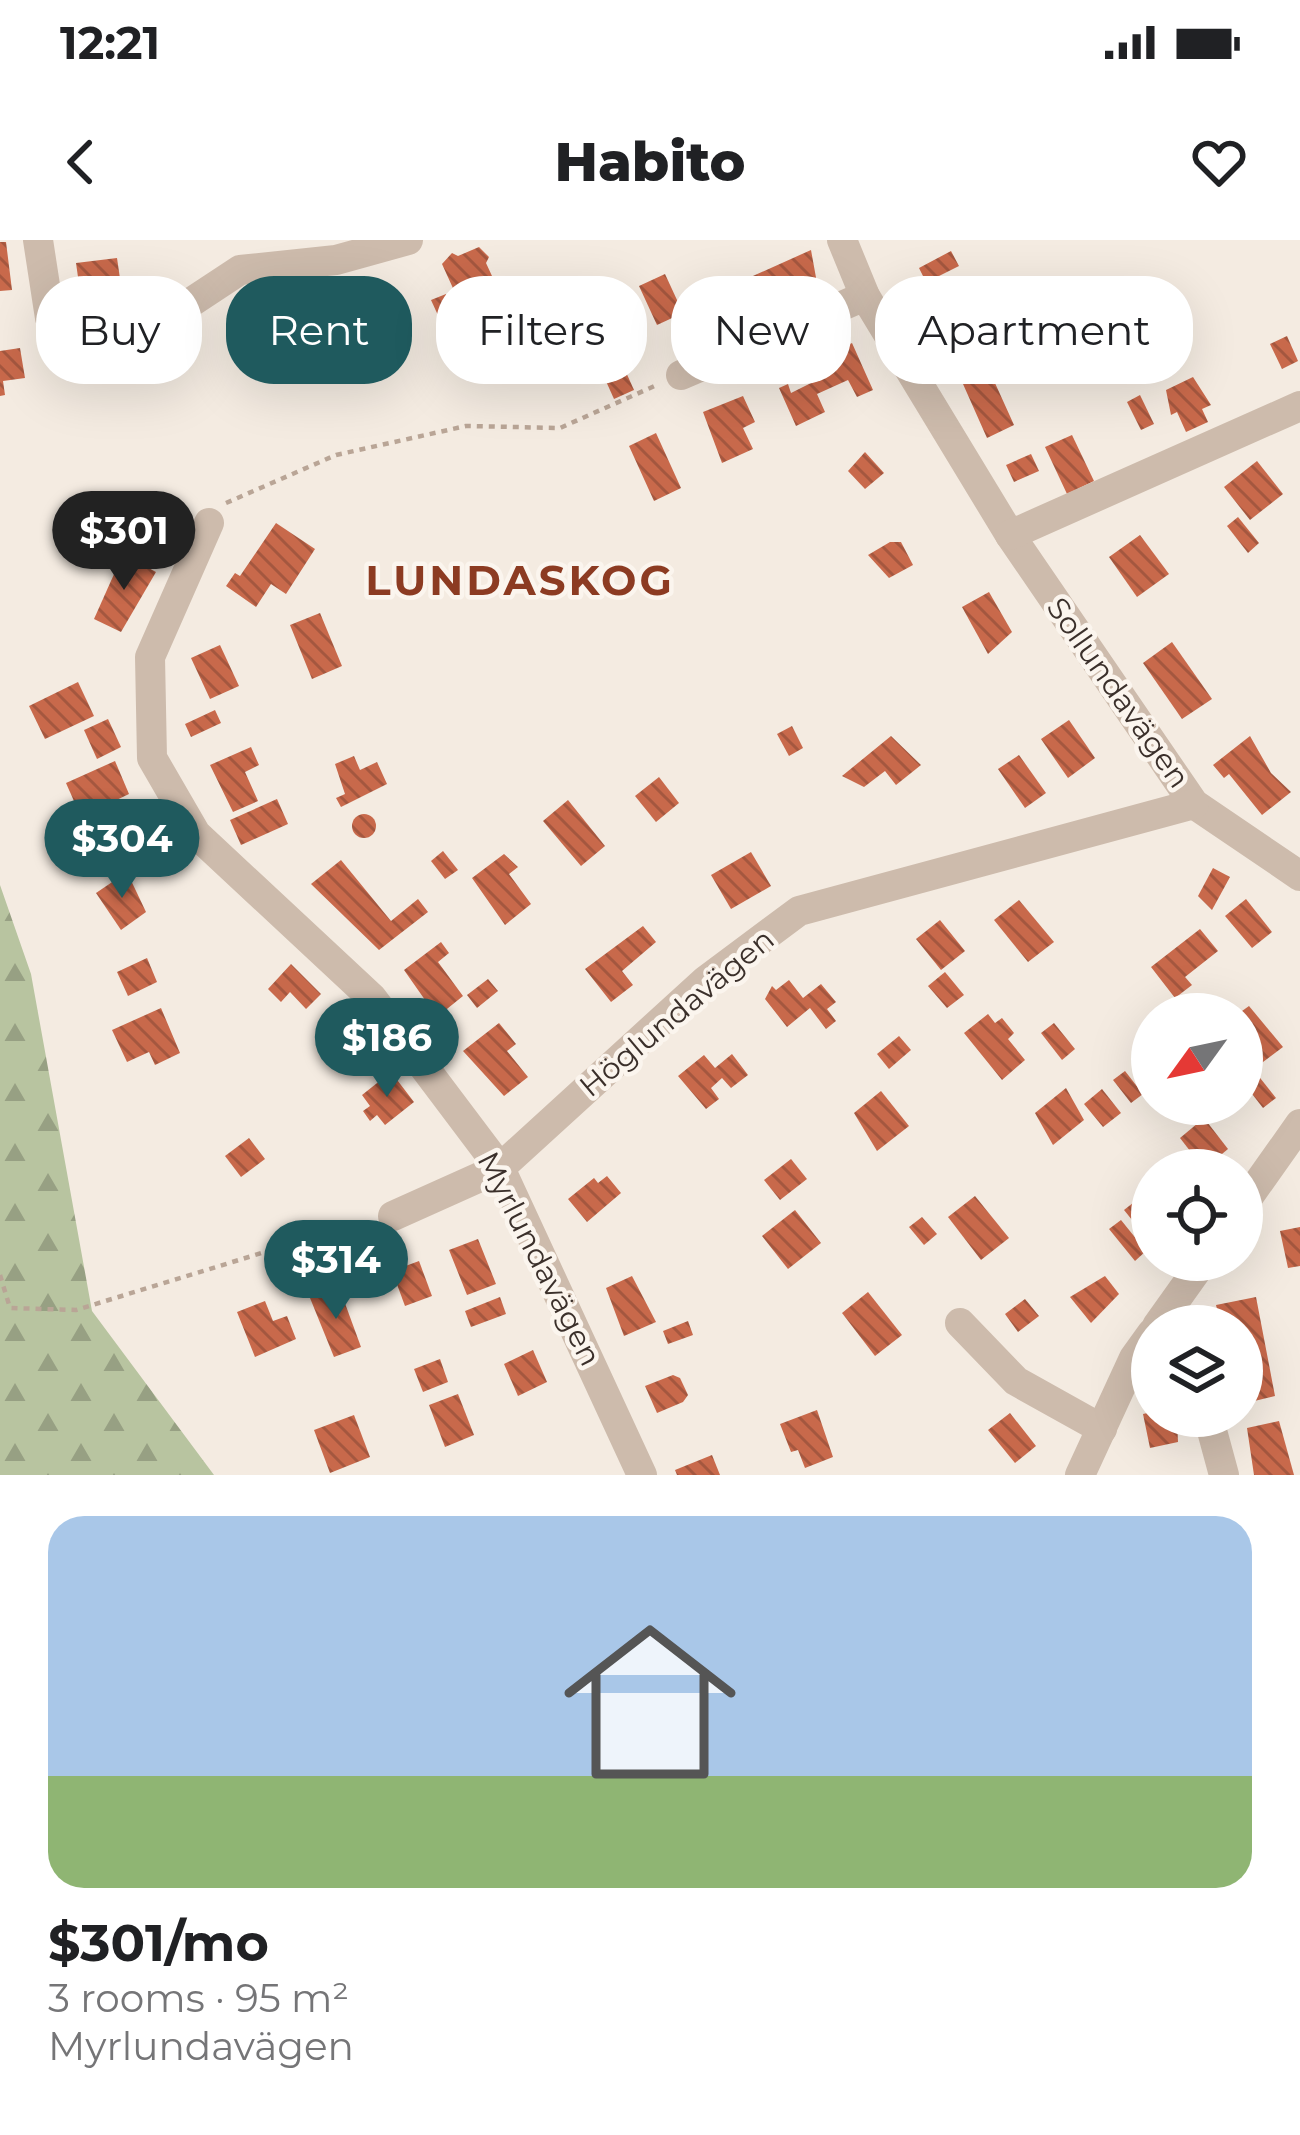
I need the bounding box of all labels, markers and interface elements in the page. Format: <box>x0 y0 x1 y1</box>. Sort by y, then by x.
text: 12:21 <box>60 15 160 70</box>
icon: back <box>48 129 114 195</box>
text: Habito <box>554 129 746 195</box>
icon: heart <box>1186 129 1252 195</box>
chip: Buy <box>36 276 202 384</box>
chip: Rent <box>226 276 412 384</box>
chip: Filters <box>436 276 647 384</box>
chip: New <box>671 276 851 384</box>
chip: Apartment <box>875 276 1193 384</box>
pin: $301 <box>53 491 195 593</box>
text: $301 <box>79 506 169 554</box>
district label: LUNDASKOG <box>365 554 675 606</box>
street label: Sollundavägen <box>1039 590 1198 795</box>
pin: $304 <box>51 799 193 901</box>
text: $304 <box>71 814 173 862</box>
street label: Höglundavägen <box>572 921 781 1105</box>
north arrow <box>1131 993 1263 1125</box>
map controls <box>1131 993 1263 1437</box>
pin: $186 <box>316 998 458 1100</box>
text: $186 <box>342 1013 432 1061</box>
street label: Myrlundavägen <box>470 1146 609 1372</box>
button: locate <box>1131 1149 1263 1281</box>
pin: $314 <box>265 1220 407 1322</box>
text: $314 <box>291 1235 381 1283</box>
button: layers <box>1131 1305 1263 1437</box>
icon: home <box>542 1594 758 1810</box>
text: $301/mo <box>48 1912 269 1974</box>
text: 3 rooms · 95 m² <box>48 1974 349 2022</box>
text: Myrlundavägen <box>48 2022 354 2070</box>

